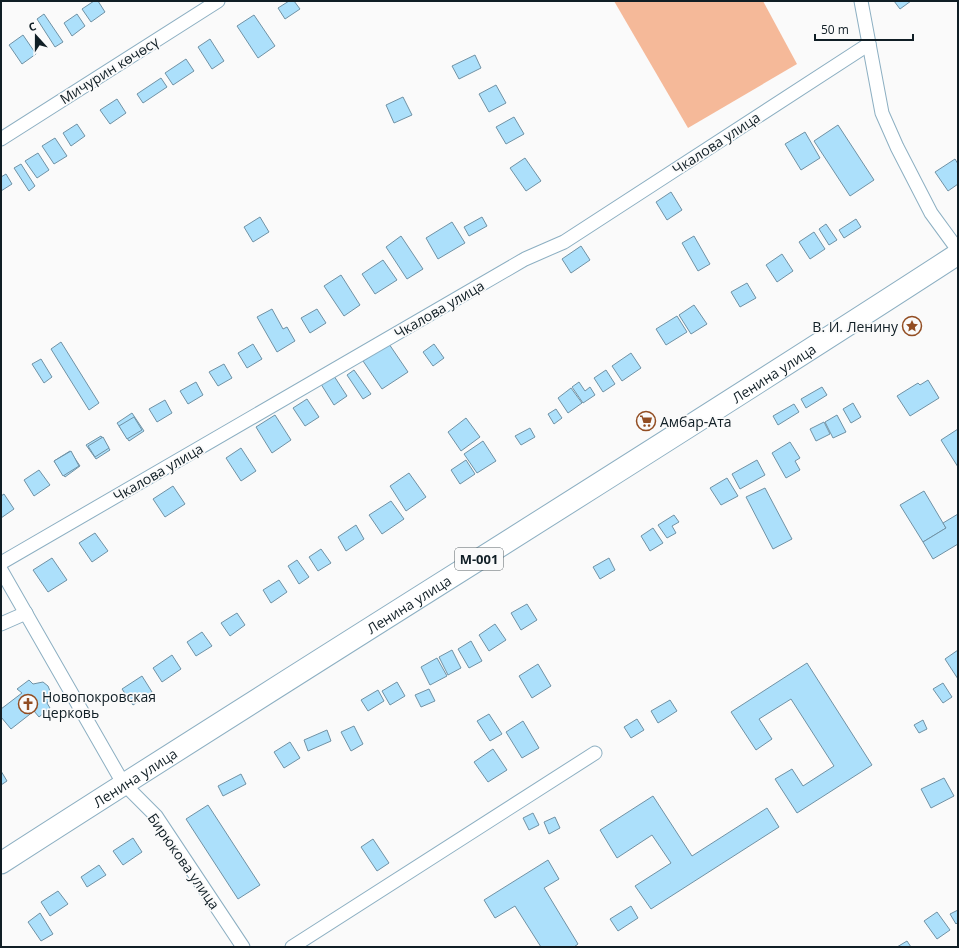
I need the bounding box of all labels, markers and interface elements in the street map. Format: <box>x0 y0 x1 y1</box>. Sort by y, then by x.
north arrow <box>16 16 56 56</box>
scale bar <box>815 16 913 42</box>
text: С <box>26 18 38 34</box>
text: 50 m <box>821 21 849 38</box>
street label: Мичурин көчөсү <box>56 32 162 108</box>
street label: Чкалова улица <box>668 108 764 178</box>
street label: Чкалова улица <box>390 276 488 342</box>
place icon: В. И. Ленину <box>901 315 923 337</box>
place label: В. И. Ленину <box>812 317 899 336</box>
street label: Ленина улица <box>728 339 819 407</box>
supermarket icon: Амбар-Ата <box>635 410 657 432</box>
place label: Амбар-Ата <box>660 412 732 431</box>
street label: Чкалова улица <box>109 439 207 505</box>
road number: М-001 <box>455 548 503 570</box>
street label: Ленина улица <box>363 570 454 638</box>
place label: Новопокровская церковь <box>42 687 156 722</box>
church icon: Новопокровская церковь <box>17 693 39 715</box>
street label: Ленина улица <box>89 743 181 811</box>
street label: Бирюкова улица <box>144 809 224 913</box>

